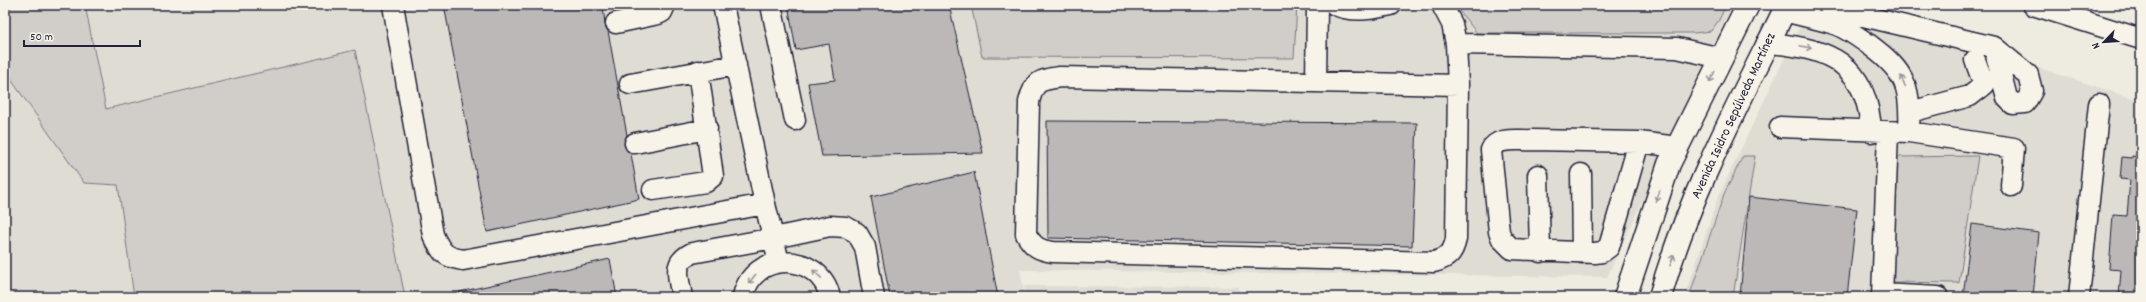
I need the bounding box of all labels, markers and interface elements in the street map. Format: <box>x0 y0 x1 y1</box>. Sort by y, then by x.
scale bar <box>24 22 140 48</box>
north arrow <box>2084 22 2124 62</box>
text: 50 m <box>30 29 53 46</box>
street label: Avenida Isidro Sepúlveda Martínez <box>1687 29 1782 202</box>
text: N <box>2088 39 2105 51</box>
one-way arrow <box>1799 44 1812 52</box>
one-way arrow <box>1707 71 1715 83</box>
one-way arrow <box>1898 75 1906 87</box>
one-way arrow <box>1654 189 1662 201</box>
one-way arrow <box>1669 254 1676 267</box>
one-way arrow <box>812 270 822 279</box>
one-way arrow <box>748 274 756 285</box>

